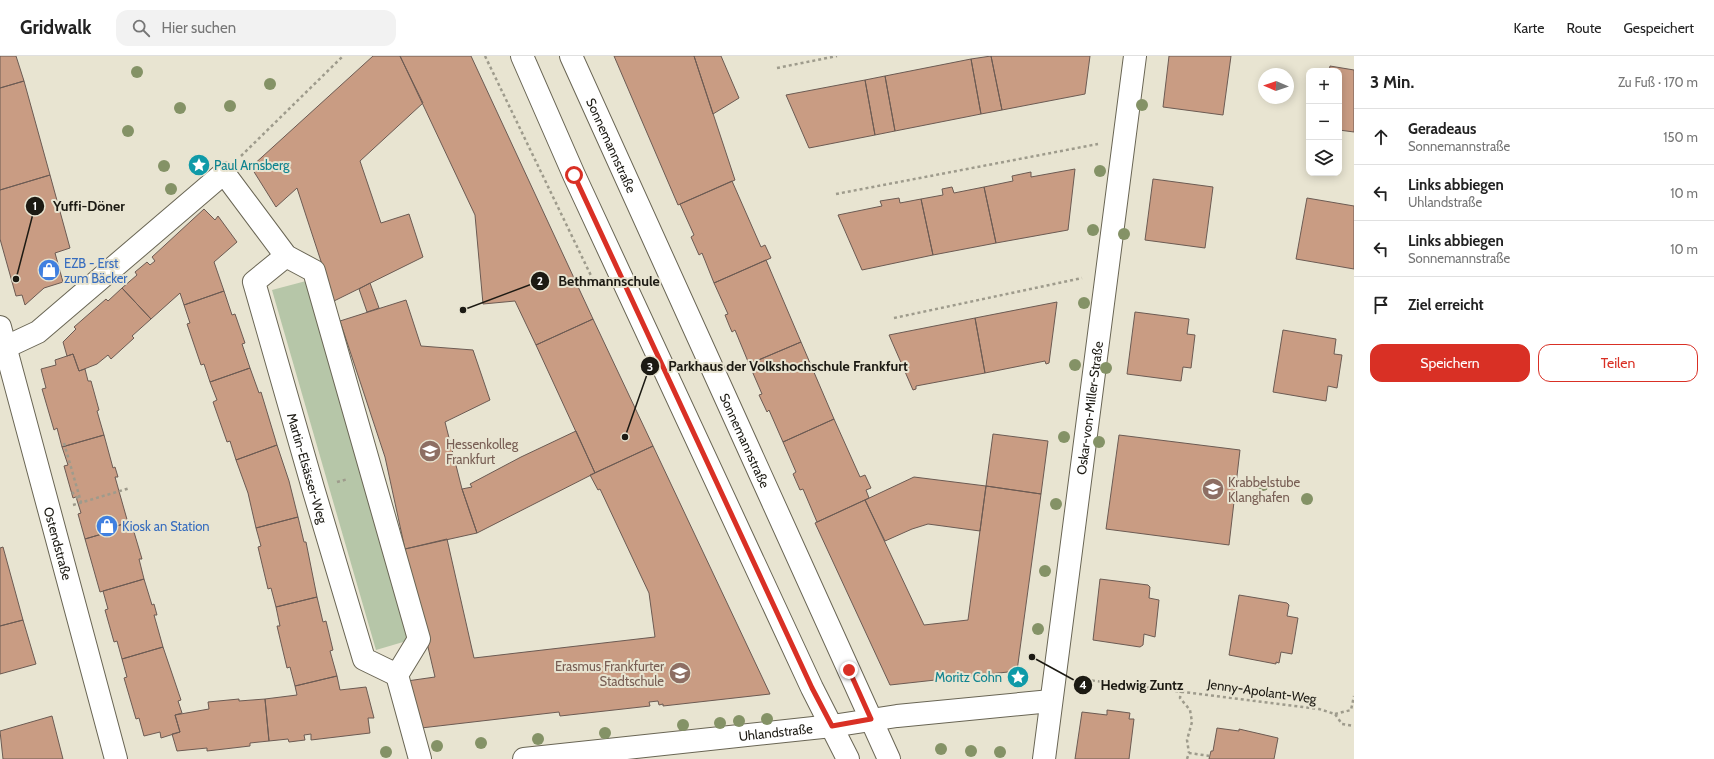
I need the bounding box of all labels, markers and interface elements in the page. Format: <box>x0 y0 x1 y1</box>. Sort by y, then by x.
search box <box>116 10 396 46</box>
text: Gridwalk <box>20 16 92 39</box>
icon: search <box>130 17 152 39</box>
text: Hier suchen <box>162 19 236 37</box>
text: Karte <box>1514 19 1544 37</box>
text: Route <box>1566 19 1602 37</box>
text: Gespeichert <box>1624 19 1694 37</box>
north arrow <box>1258 68 1294 104</box>
map controls <box>1306 68 1342 176</box>
button: + <box>1306 68 1342 104</box>
text: 3 Min. <box>1370 72 1414 92</box>
text: Zu Fuß · 170 m <box>1618 74 1698 90</box>
street label: Sonnemannstraße <box>583 95 640 196</box>
button: − <box>1306 104 1342 140</box>
text: Geradeaus <box>1408 120 1476 138</box>
icon: ahead <box>1370 126 1392 148</box>
text: 150 m <box>1663 129 1698 145</box>
text: Sonnemannstraße <box>1408 138 1510 154</box>
button: layers <box>1306 140 1342 176</box>
place icon: Paul Arnsberg <box>186 152 212 178</box>
place label: Paul Arnsberg <box>214 157 290 173</box>
route start <box>565 166 583 184</box>
text: Links abbiegen <box>1408 176 1504 194</box>
icon: left <box>1370 182 1392 204</box>
text: 10 m <box>1670 185 1698 201</box>
callout: Yuffi-Döner <box>25 193 133 219</box>
text: Uhlandstraße <box>1408 194 1482 210</box>
text: Yuffi-Döner <box>52 197 125 215</box>
text: 1 <box>33 198 37 213</box>
text: Links abbiegen <box>1408 232 1504 250</box>
icon: left <box>1370 238 1392 260</box>
text: 10 m <box>1670 241 1698 257</box>
text: Sonnemannstraße <box>1408 250 1510 266</box>
place label: EZB - Erst zum Bäcker <box>64 255 128 286</box>
shop icon: EZB - Erst zum Bäcker <box>36 257 62 283</box>
callout: Bethmannschule <box>530 268 668 294</box>
text: Bethmannschule <box>558 272 660 290</box>
text: 2 <box>537 273 543 288</box>
icon: arrive <box>1370 294 1392 316</box>
text: Ziel erreicht <box>1408 296 1484 314</box>
street label: Oskar-von-Miller-Straße <box>1073 340 1106 476</box>
button: Speichern <box>1370 344 1530 382</box>
button: Teilen <box>1538 344 1698 382</box>
callout: Parkhaus der Volkshochschule Frankfurt <box>640 353 915 379</box>
text: Parkhaus der Volkshochschule Frankfurt <box>668 357 908 375</box>
text: 3 <box>647 359 653 374</box>
street label: Sonnemannstraße <box>717 391 773 491</box>
street label: Martin-Elsässer-Weg <box>284 411 331 526</box>
place label: Hessenkolleg Frankfurt <box>446 436 519 467</box>
school or university icon: Hessenkolleg Frankfurt <box>417 438 443 464</box>
place label: Krabbelstube Klanghafen <box>1228 474 1301 505</box>
school or university icon: Krabbelstube Klanghafen <box>1200 476 1226 502</box>
street label: Ostendstraße <box>41 505 76 582</box>
shop icon: Kiosk an Station <box>94 513 120 539</box>
place label: Kiosk an Station <box>122 518 210 534</box>
place label: Erasmus Frankfurter Stadtschule <box>555 658 665 689</box>
school or university icon: Erasmus Frankfurter Stadtschule <box>667 660 693 686</box>
route end <box>840 661 858 679</box>
place icon: Moritz Cohn <box>1005 664 1031 690</box>
place label: Moritz Cohn <box>935 669 1002 685</box>
callout: Hedwig Zuntz <box>1073 672 1192 698</box>
street label: Jenny-Apolant-Weg <box>1206 675 1318 707</box>
text: Hedwig Zuntz <box>1101 676 1184 694</box>
text: 4 <box>1079 677 1087 692</box>
street label: Uhlandstraße <box>738 720 814 744</box>

